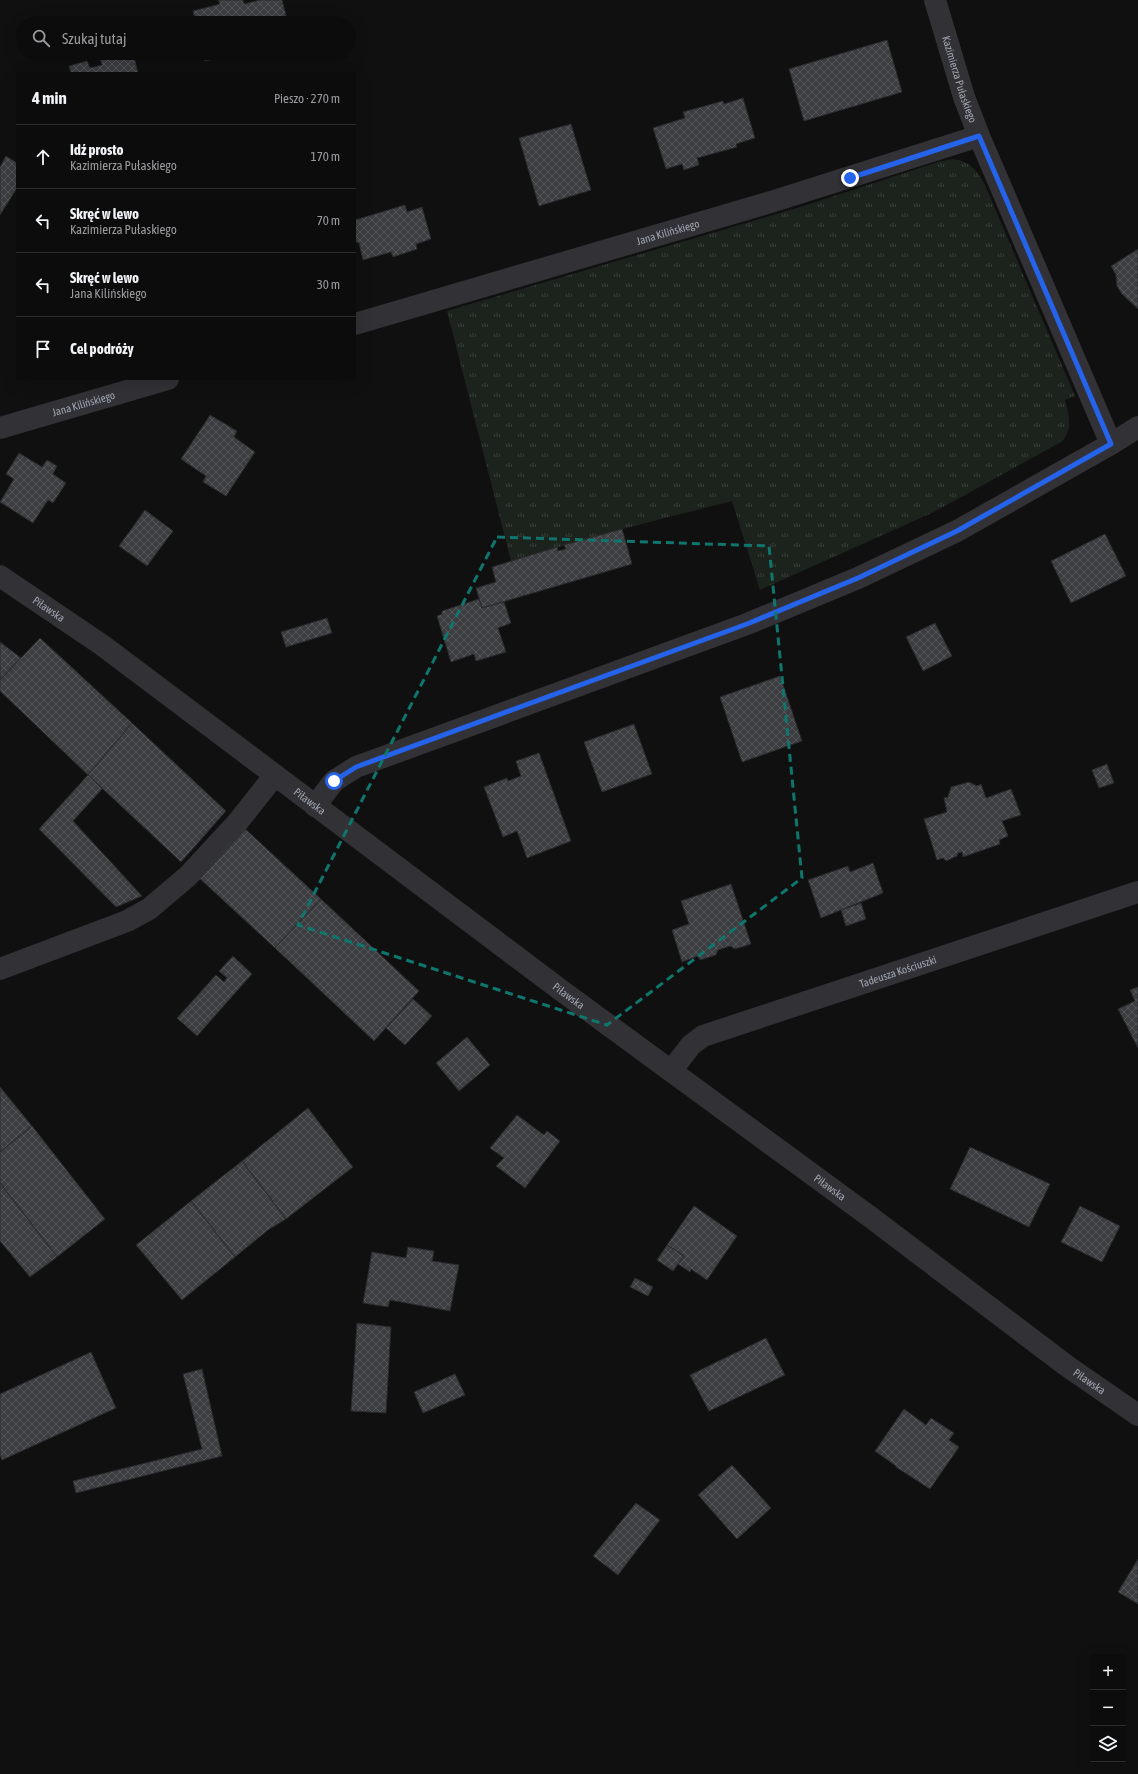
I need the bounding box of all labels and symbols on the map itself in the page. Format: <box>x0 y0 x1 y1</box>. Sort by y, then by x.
street label: Kazimierza Pułaskiego <box>940 34 979 124</box>
route end <box>841 169 859 187</box>
street label: Jana Kilińskiego <box>635 217 701 247</box>
street label: Jana Kilińskiego <box>51 389 116 418</box>
street label: Piławska <box>31 594 67 624</box>
route start <box>325 772 343 790</box>
street label: Piławska <box>292 786 328 817</box>
street label: Tadeusza Kościuszki <box>858 953 938 990</box>
street label: Piławska <box>551 980 587 1011</box>
street label: Piławska <box>812 1172 848 1203</box>
street label: Piławska <box>1071 1366 1108 1397</box>

